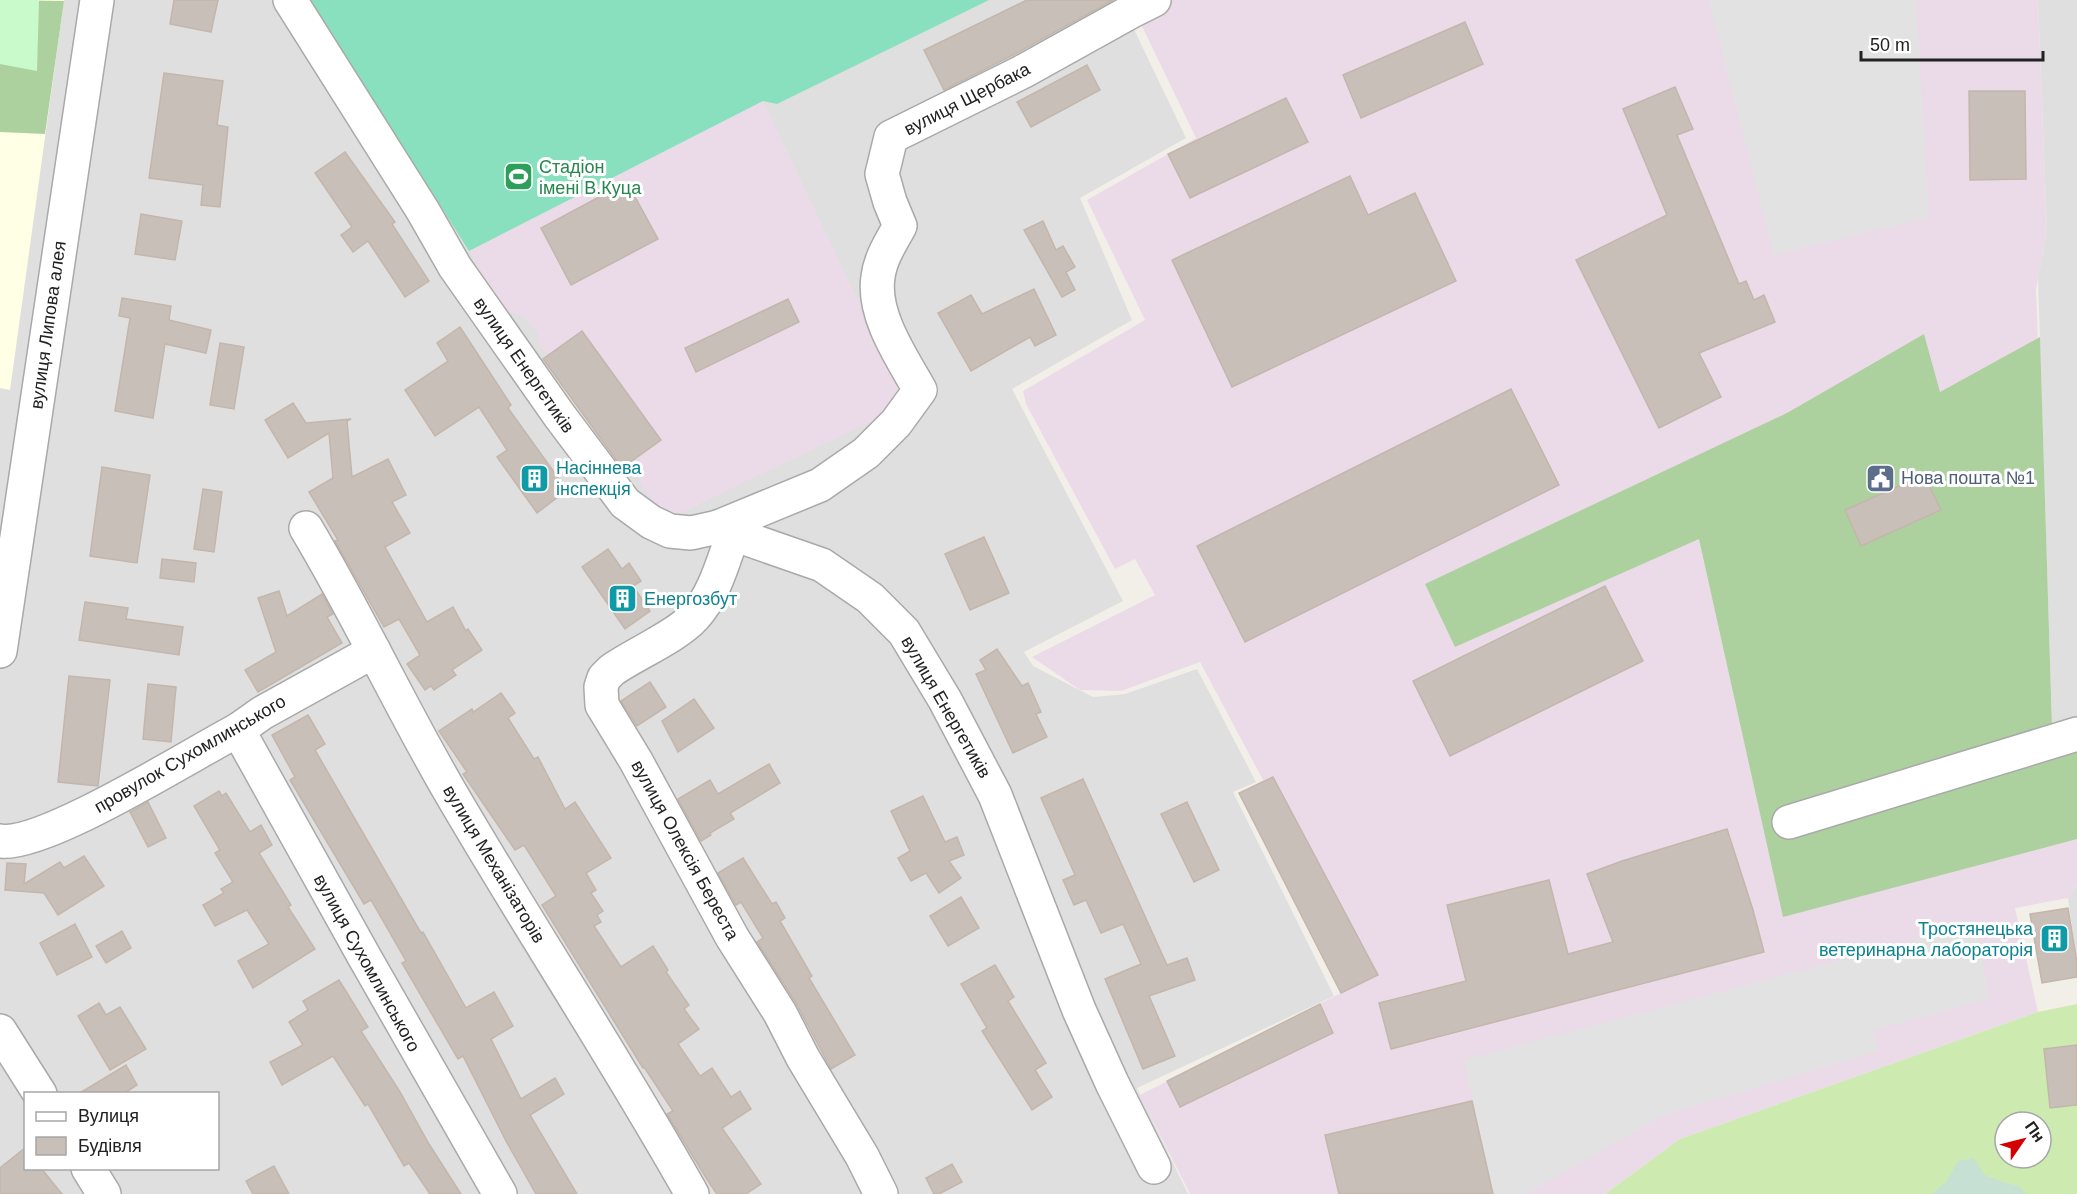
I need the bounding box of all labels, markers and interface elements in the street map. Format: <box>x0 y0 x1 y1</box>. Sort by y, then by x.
scale bar <box>1861 24 2042 62</box>
text: 50 m <box>1870 35 1910 55</box>
street label: вулиця Щербака <box>901 58 1034 139</box>
place label: Стадіон імені В.Куца <box>539 157 642 198</box>
sports icon: Стадіон імені В.Куца <box>502 161 534 193</box>
street label: вулиця Липова алея <box>26 240 70 410</box>
street label: вулиця Енергетиків <box>470 293 578 437</box>
place label: Насіннева інспекція <box>556 458 642 499</box>
building icon: Насіннева інспекція <box>519 462 551 494</box>
public building icon: Нова пошта №1 <box>1864 462 1896 494</box>
place label: Нова пошта №1 <box>1901 468 2035 488</box>
building icon: Енергозбут <box>607 583 639 615</box>
place label: Енергозбут <box>644 589 737 609</box>
street label: вулиця Енергетиків <box>897 632 995 782</box>
street label: провулок Сухомлинського <box>91 691 289 817</box>
street label: вулиця Олексія Береста <box>627 757 743 944</box>
street label: вулиця Механізаторів <box>439 782 549 946</box>
street label: вулиця Сухомлинського <box>310 871 424 1055</box>
place label: Тростянецька ветеринарна лабораторія <box>1819 919 2034 960</box>
building icon: Тростянецька ветеринарна лабораторія <box>2038 923 2070 955</box>
legend <box>24 1092 219 1170</box>
text: Вулиця <box>78 1106 139 1126</box>
north arrow <box>1993 1110 2053 1170</box>
text: Пн <box>2022 1118 2048 1145</box>
text: Будівля <box>78 1136 142 1156</box>

